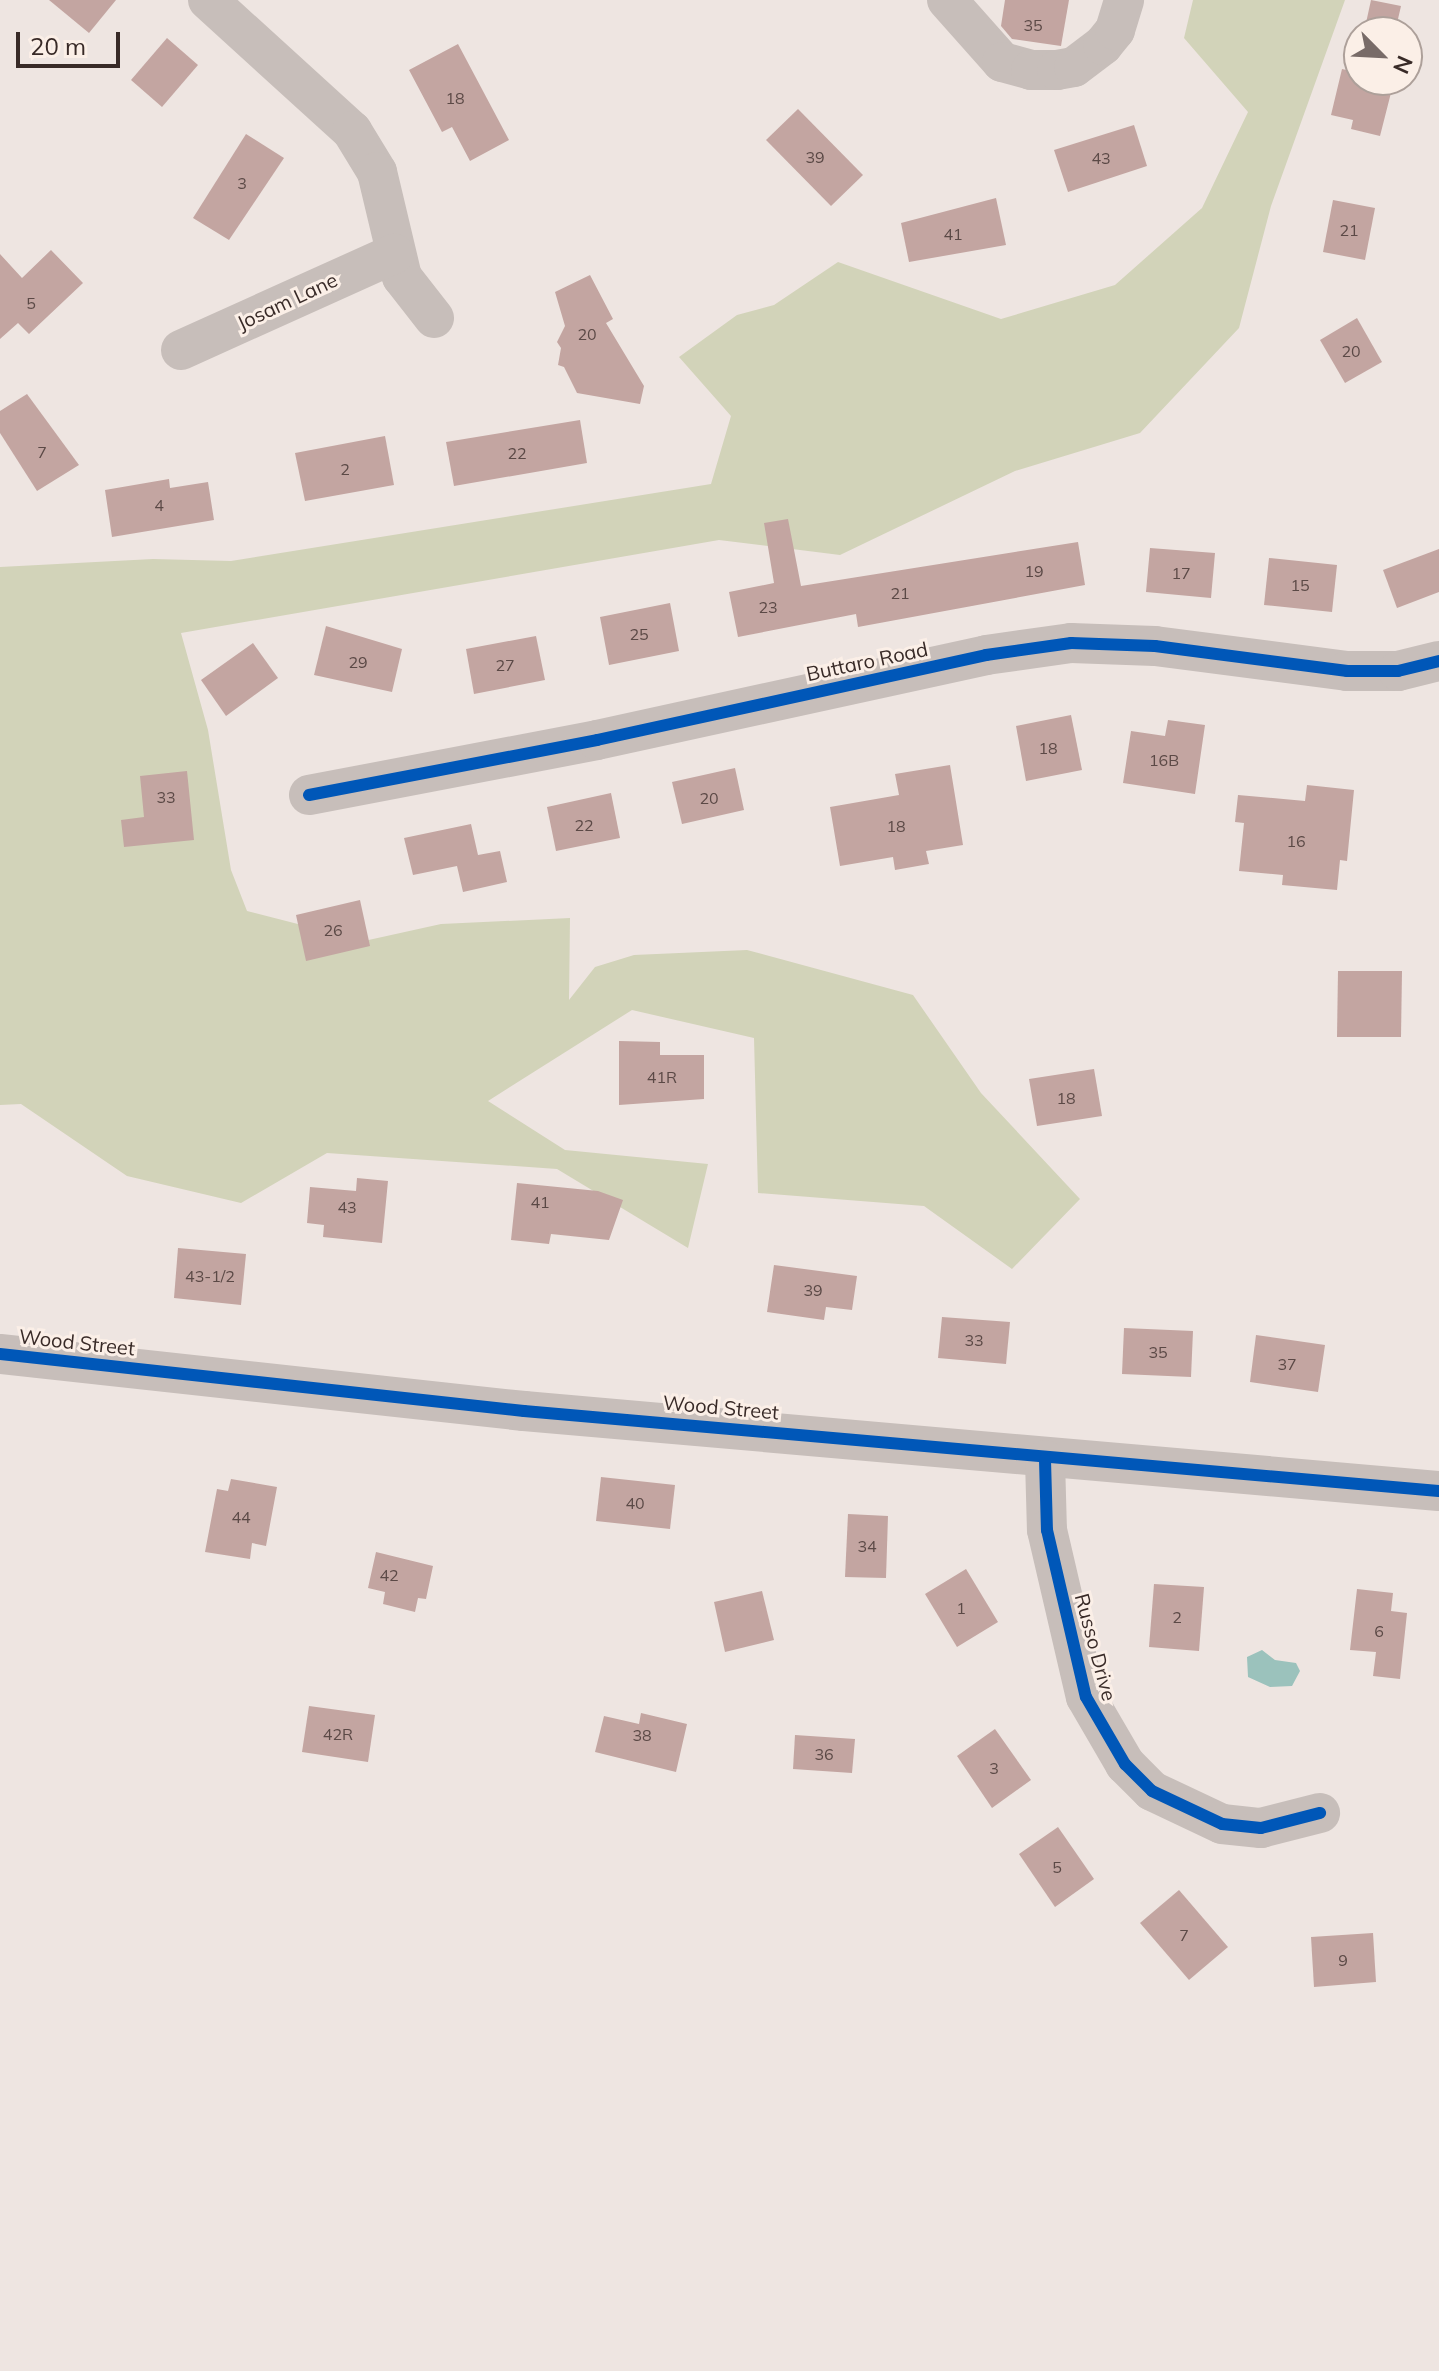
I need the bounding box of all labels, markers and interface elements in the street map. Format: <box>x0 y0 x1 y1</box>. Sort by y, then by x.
house number: 35 <box>1023 15 1043 35</box>
scale bar <box>20 16 124 66</box>
north arrow <box>1343 16 1423 96</box>
text: 20 m <box>30 31 86 61</box>
text: N <box>1387 52 1419 78</box>
house number: 18 <box>445 88 465 108</box>
house number: 39 <box>805 147 825 167</box>
house number: 43 <box>1091 148 1111 168</box>
house number: 3 <box>237 173 247 193</box>
house number: 21 <box>1339 220 1359 240</box>
house number: 41 <box>943 224 963 244</box>
street label: Josam Lane <box>233 267 341 335</box>
house number: 5 <box>26 293 36 313</box>
house number: 20 <box>577 324 597 344</box>
house number: 20 <box>1341 341 1361 361</box>
house number: 7 <box>37 442 47 462</box>
house number: 22 <box>507 443 527 463</box>
house number: 2 <box>340 459 350 479</box>
house number: 4 <box>154 495 164 515</box>
house number: 19 <box>1024 561 1044 581</box>
house number: 17 <box>1171 563 1191 583</box>
house number: 15 <box>1290 575 1310 595</box>
house number: 21 <box>890 583 910 603</box>
house number: 23 <box>758 597 778 617</box>
house number: 25 <box>629 624 649 644</box>
street label: Buttaro Road <box>804 636 930 686</box>
house number: 29 <box>348 652 368 672</box>
house number: 27 <box>495 655 515 675</box>
house number: 18 <box>1038 738 1058 758</box>
house number: 16B <box>1149 750 1179 770</box>
house number: 33 <box>156 787 176 807</box>
house number: 20 <box>699 788 719 808</box>
house number: 22 <box>574 815 594 835</box>
house number: 18 <box>886 816 906 836</box>
house number: 16 <box>1286 831 1306 851</box>
house number: 26 <box>323 920 343 940</box>
house number: 41R <box>647 1067 677 1087</box>
house number: 18 <box>1056 1088 1076 1108</box>
house number: 41 <box>530 1192 550 1212</box>
house number: 43 <box>337 1197 357 1217</box>
house number: 43-1/2 <box>185 1266 235 1286</box>
house number: 39 <box>803 1280 823 1300</box>
street label: Wood Street <box>18 1324 136 1360</box>
house number: 33 <box>964 1330 984 1350</box>
house number: 35 <box>1148 1342 1168 1362</box>
house number: 37 <box>1277 1354 1297 1374</box>
street label: Wood Street <box>662 1390 780 1424</box>
house number: 40 <box>625 1493 645 1513</box>
house number: 44 <box>231 1507 251 1527</box>
house number: 34 <box>857 1536 877 1556</box>
house number: 42 <box>379 1565 399 1585</box>
street label: Russo Drive <box>1070 1591 1122 1703</box>
house number: 1 <box>956 1598 966 1618</box>
house number: 2 <box>1172 1607 1182 1627</box>
house number: 6 <box>1374 1621 1384 1641</box>
house number: 42R <box>323 1724 353 1744</box>
house number: 38 <box>632 1725 652 1745</box>
house number: 36 <box>814 1744 834 1764</box>
house number: 3 <box>989 1758 999 1778</box>
house number: 5 <box>1052 1857 1062 1877</box>
house number: 7 <box>1179 1925 1189 1945</box>
house number: 9 <box>1338 1950 1348 1970</box>

